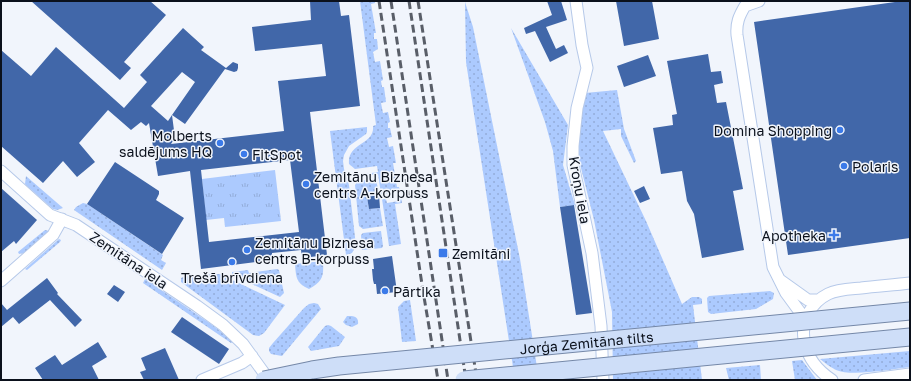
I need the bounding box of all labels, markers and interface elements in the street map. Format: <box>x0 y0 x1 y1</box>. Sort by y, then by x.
place label: Domina Shopping <box>713 122 832 139</box>
marker: Domina Shopping <box>835 125 845 135</box>
place label: Molberts saldējums HQ <box>119 127 212 160</box>
marker: Molberts saldējums HQ <box>215 138 225 148</box>
place label: FitSpot <box>252 146 301 163</box>
marker: FitSpot <box>239 149 249 159</box>
street label: Kroņu iela <box>565 155 594 225</box>
place label: Polaris <box>852 158 898 175</box>
marker: Polaris <box>839 161 849 171</box>
place label: Zemitānu Biznesa centrs A-korpuss <box>314 168 433 201</box>
marker: Zemitānu Biznesa centrs A-korpuss <box>301 179 311 189</box>
place label: Apotheka <box>762 227 826 244</box>
street label: Zemitāna iela <box>87 228 171 292</box>
marker: Apotheka <box>829 230 839 240</box>
place label: Zemitānu Biznesa centrs B-korpuss <box>255 234 374 267</box>
marker: Zemitānu Biznesa centrs B-korpuss <box>242 245 252 255</box>
place label: Zemitāni <box>452 245 510 262</box>
marker: Zemitāni <box>437 247 449 259</box>
marker: Trešā brīvdiena <box>227 257 237 267</box>
place label: Trešā brīvdiena <box>181 269 283 286</box>
place label: Pārtika <box>393 283 441 300</box>
marker: Pārtika <box>380 286 390 296</box>
street label: Jorģa Zemitāna tilts <box>519 327 654 357</box>

